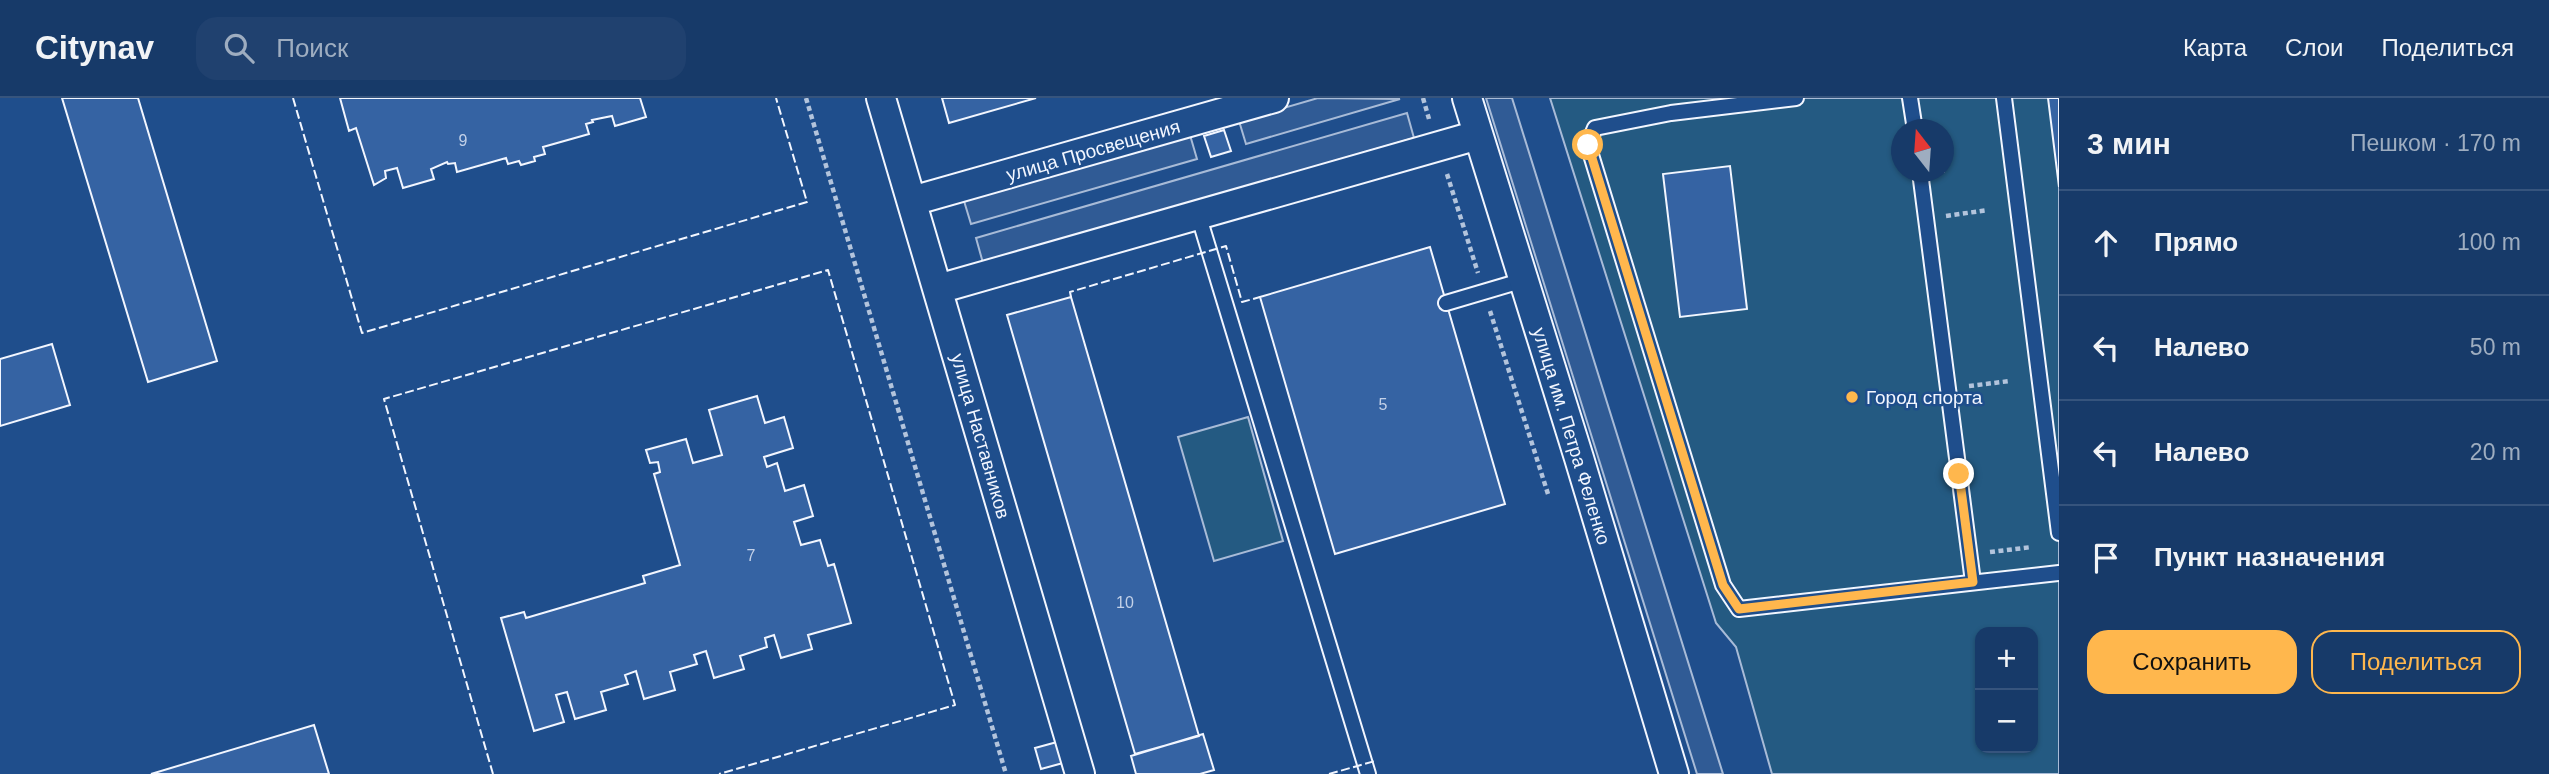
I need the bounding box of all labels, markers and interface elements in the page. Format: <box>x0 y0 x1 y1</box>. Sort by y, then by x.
search box <box>196 17 686 80</box>
text: Citynav <box>35 29 154 66</box>
icon: search <box>220 29 258 67</box>
text: Поиск <box>276 33 348 63</box>
text: Карта <box>2183 34 2247 61</box>
text: Слои <box>2285 34 2343 61</box>
text: Поделиться <box>2381 34 2514 61</box>
street label: улица Просвещения <box>1004 116 1182 185</box>
north arrow <box>1891 119 1954 182</box>
text: 3 мин <box>2087 127 2171 160</box>
route start <box>1572 129 1603 160</box>
text: Пешком · 170 m <box>2350 130 2521 156</box>
house number: 9 <box>459 132 468 149</box>
icon: ahead <box>2087 224 2125 262</box>
text: Прямо <box>2154 227 2238 257</box>
text: 100 m <box>2457 229 2521 255</box>
street label: улица им. Петра Феленко <box>1528 325 1615 547</box>
icon: left <box>2087 329 2125 367</box>
text: Налево <box>2154 332 2249 362</box>
text: 50 m <box>2470 334 2521 360</box>
street label: улица Наставников <box>947 351 1014 521</box>
place label: Город спорта <box>1866 387 1983 408</box>
marker: Город спорта <box>1844 389 1860 405</box>
house number: 5 <box>1379 396 1388 413</box>
icon: left <box>2087 434 2125 472</box>
text: Налево <box>2154 437 2249 467</box>
text: 20 m <box>2470 439 2521 465</box>
route end <box>1943 458 1974 489</box>
icon: arrive <box>2087 539 2125 577</box>
text: Пункт назначения <box>2154 542 2385 572</box>
house number: 7 <box>747 547 756 564</box>
house number: 10 <box>1116 594 1134 611</box>
map controls <box>1975 627 2038 753</box>
button: + <box>1975 627 2038 690</box>
button: Сохранить <box>2087 630 2297 694</box>
button: Поделиться <box>2311 630 2521 694</box>
button: − <box>1975 690 2038 753</box>

